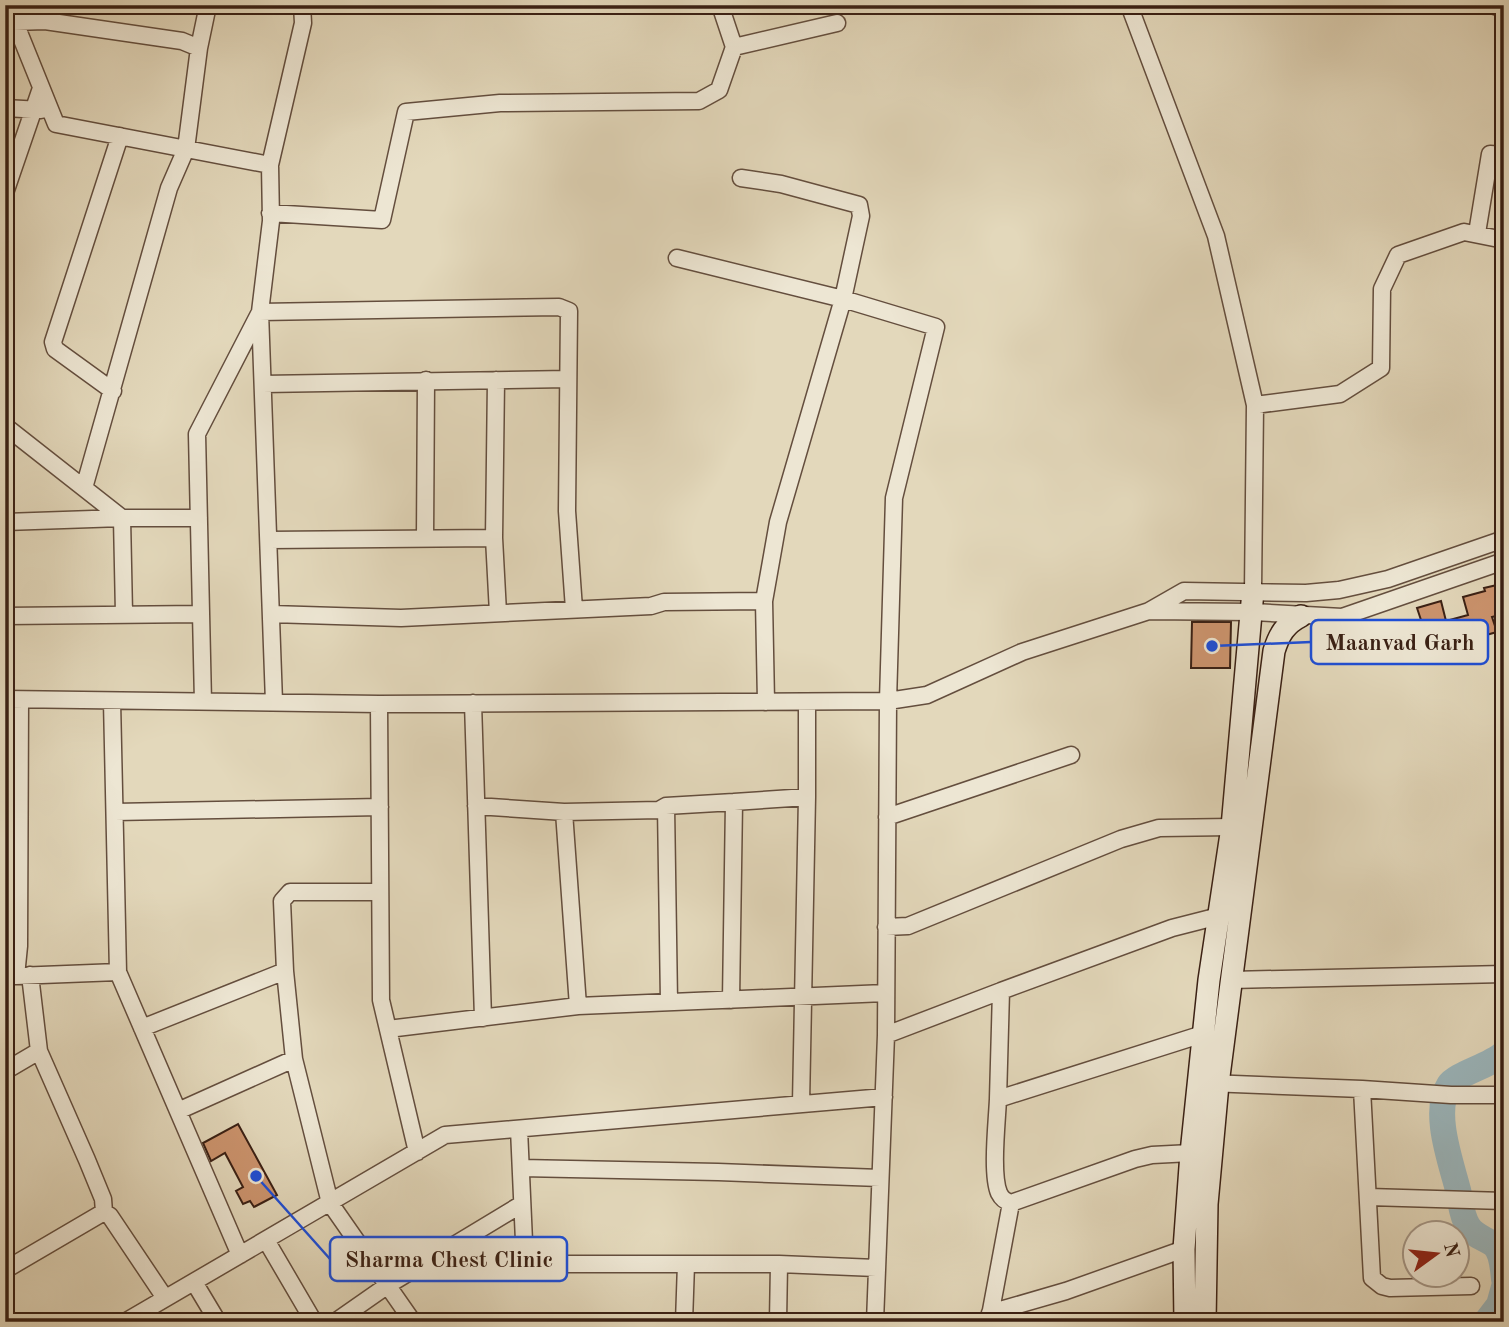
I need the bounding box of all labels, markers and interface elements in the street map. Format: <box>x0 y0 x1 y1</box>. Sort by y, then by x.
callout: Maanvad Garh <box>1311 620 1488 664</box>
text: Maanvad Garh <box>1325 632 1475 655</box>
north arrow <box>1400 1218 1470 1288</box>
callout: Sharma Chest Clinic <box>330 1237 567 1281</box>
text: N <box>1439 1241 1461 1260</box>
text: Sharma Chest Clinic <box>345 1249 553 1272</box>

